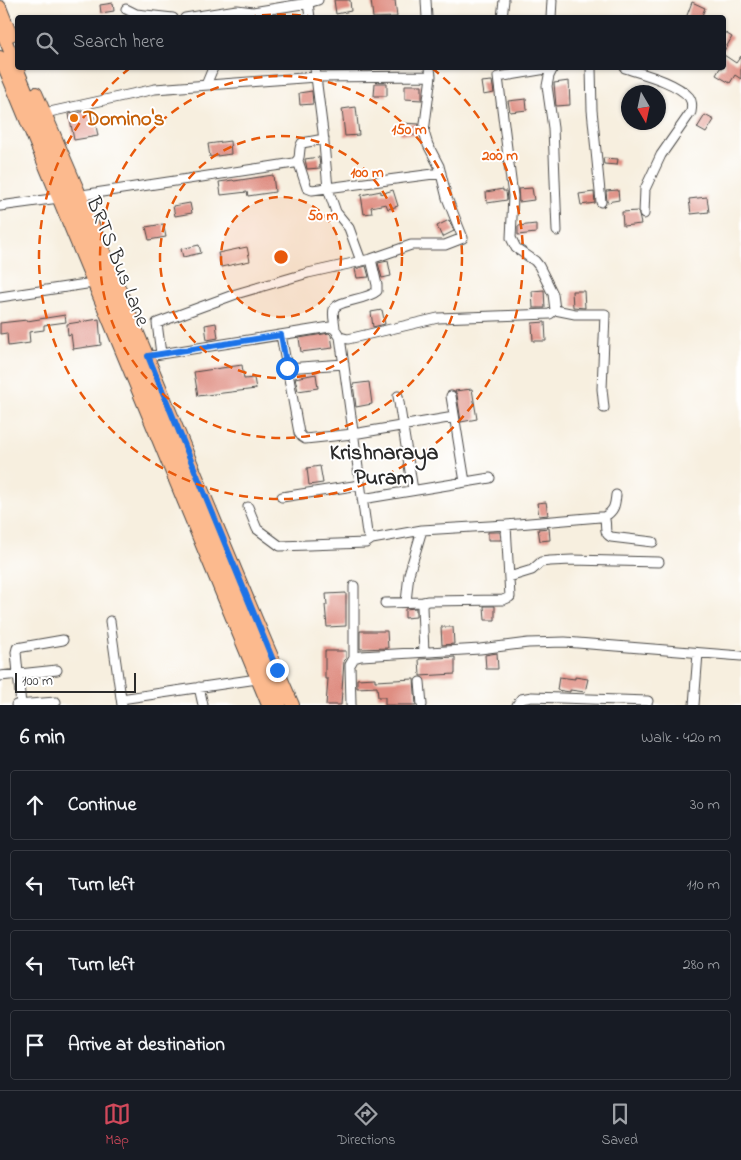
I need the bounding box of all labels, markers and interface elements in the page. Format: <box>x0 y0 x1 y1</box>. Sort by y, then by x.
search box <box>15 15 726 70</box>
icon: search <box>33 29 61 57</box>
text: Search here <box>73 29 164 56</box>
north arrow <box>621 85 666 130</box>
place label: Domino's <box>83 105 165 135</box>
marker: Domino's <box>68 112 80 124</box>
text: 150 m <box>391 119 427 141</box>
text: 200 m <box>481 145 518 167</box>
text: 100 m <box>350 162 384 184</box>
street label: BRTS Bus Lane <box>77 192 157 332</box>
text: 50 m <box>308 205 339 227</box>
centre of rings <box>272 248 290 266</box>
route start <box>276 357 299 380</box>
district label: Krishnaraya Puram <box>330 438 438 495</box>
route end <box>266 659 289 682</box>
scale bar <box>15 670 136 693</box>
text: 100 m <box>22 671 53 692</box>
text: 6 min <box>20 723 65 753</box>
text: Walk · 420 m <box>641 726 721 750</box>
icon: ahead <box>21 791 49 819</box>
text: Continue <box>68 792 136 819</box>
text: 30 m <box>690 793 720 817</box>
icon: left <box>21 871 49 899</box>
text: Turn left <box>68 872 135 899</box>
text: 110 m <box>686 873 720 897</box>
icon: left <box>21 951 49 979</box>
text: Turn left <box>68 952 135 979</box>
text: 280 m <box>683 953 720 977</box>
icon: arrive <box>21 1031 49 1059</box>
text: Arrive at destination <box>68 1032 225 1059</box>
tab: Map <box>103 1100 131 1151</box>
tab: Directions <box>337 1100 395 1151</box>
tab: Saved <box>601 1100 638 1151</box>

